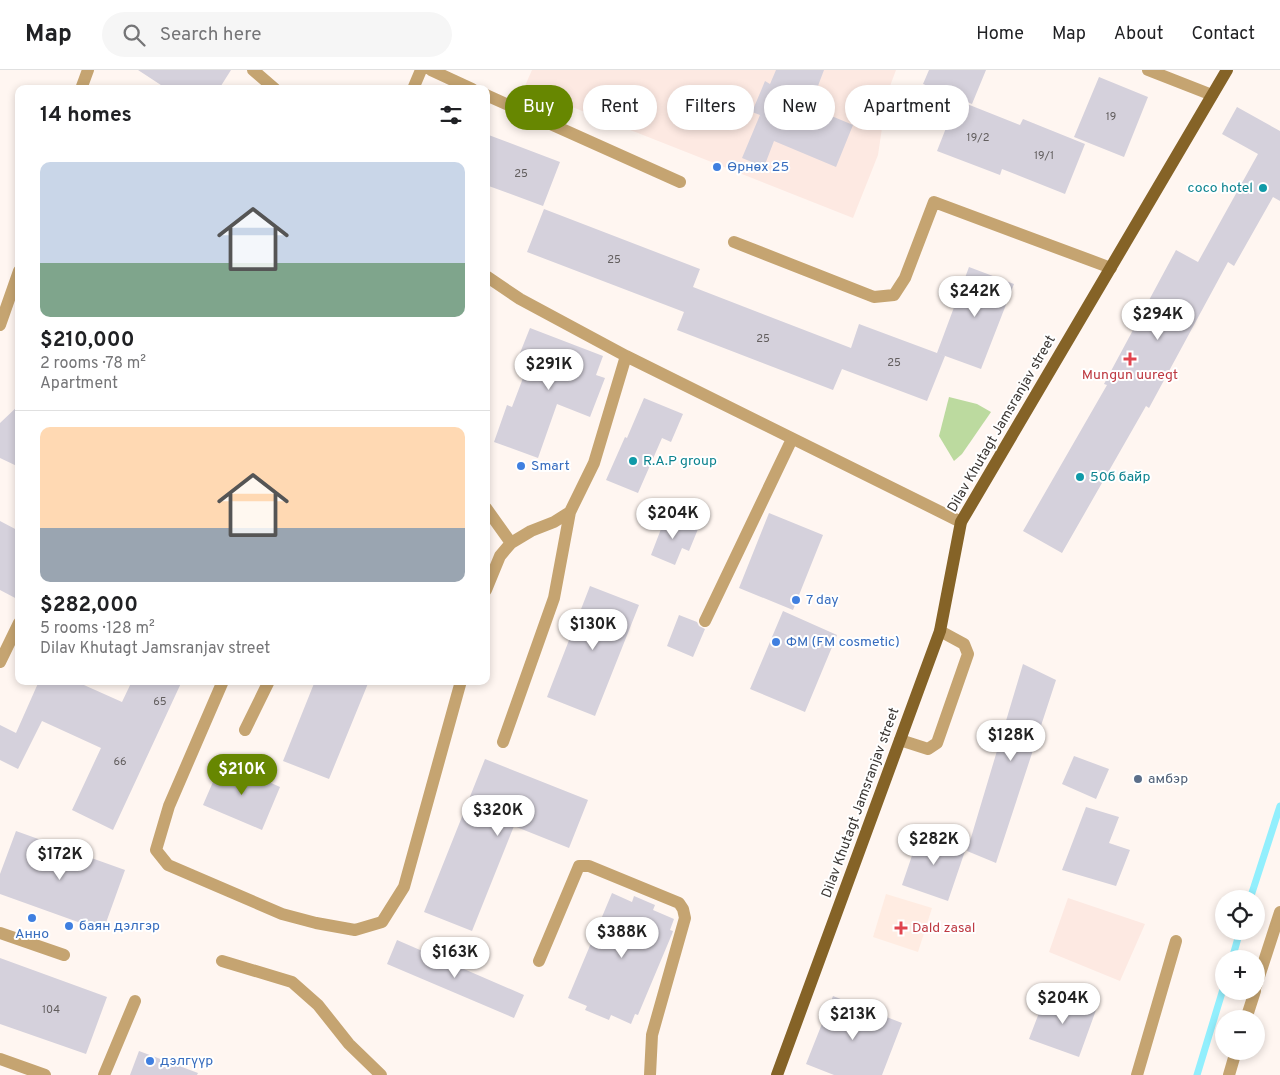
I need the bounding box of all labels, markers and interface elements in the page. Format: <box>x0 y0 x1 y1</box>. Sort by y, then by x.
search box <box>102 12 452 57</box>
text: Map <box>25 20 72 50</box>
icon: search <box>120 21 148 49</box>
text: Search here <box>160 23 261 47</box>
text: Home <box>976 23 1024 46</box>
text: Map <box>1052 23 1086 46</box>
text: About <box>1114 23 1163 46</box>
text: Contact <box>1191 23 1255 46</box>
chip: Buy <box>505 85 573 130</box>
chip: Rent <box>583 85 657 130</box>
chip: Filters <box>667 85 754 130</box>
chip: New <box>764 85 835 130</box>
chip: Apartment <box>845 85 969 130</box>
icon: filters <box>437 101 465 129</box>
text: 14 homes <box>40 102 132 129</box>
house number: 19 <box>1106 110 1116 124</box>
house number: 19/2 <box>967 131 989 145</box>
house number: 19/1 <box>1034 149 1054 163</box>
place label: Өрнөх 25 <box>727 159 789 176</box>
marker: Өрнөх 25 <box>711 161 723 173</box>
house number: 25 <box>514 167 528 181</box>
place label: coco hotel <box>1188 180 1253 197</box>
marker: coco hotel <box>1257 182 1269 194</box>
icon: home <box>208 194 298 284</box>
house number: 25 <box>607 253 621 267</box>
pin: $242K <box>940 276 1010 318</box>
text: $242K <box>950 282 1000 302</box>
pin: $294K <box>1123 298 1193 341</box>
text: $294K <box>1133 305 1183 325</box>
text: $210,000 <box>40 327 135 354</box>
house number: 25 <box>756 332 770 346</box>
street label: Dilav Khutagt Jamsranjav street <box>944 333 1060 515</box>
pin: $291K <box>514 348 584 391</box>
marker: Mungun uuregt <box>1124 353 1136 365</box>
text: 2 rooms · 78 m² <box>40 354 146 374</box>
text: $291K <box>526 355 572 375</box>
house number: 25 <box>887 356 901 370</box>
place label: Mungun uuregt <box>1082 367 1178 384</box>
text: Apartment <box>40 374 118 394</box>
place label: R.A.P group <box>643 453 717 470</box>
marker: R.A.P group <box>627 455 639 467</box>
place label: Smart <box>531 458 570 475</box>
icon: home <box>208 460 298 550</box>
marker: Smart <box>515 460 527 472</box>
place label: 50б байр <box>1090 469 1150 486</box>
marker: 50б байр <box>1074 471 1086 483</box>
pin: $204K <box>638 498 708 540</box>
text: $204K <box>647 504 699 524</box>
text: $282,000 <box>40 592 138 619</box>
place label: 7 day <box>806 592 839 609</box>
marker: 7 day <box>790 594 802 606</box>
pin: $130K <box>558 608 628 651</box>
text: $130K <box>569 615 617 635</box>
text: 5 rooms · 128 m² <box>40 619 155 639</box>
place label: ФМ (FM cosmetic) <box>786 634 900 651</box>
marker: ФМ (FM cosmetic) <box>770 636 782 648</box>
text: Dilav Khutagt Jamsranjav street <box>40 639 270 659</box>
house number: 65 <box>153 695 167 709</box>
street label: Dilav Khutagt Jamsranjav street <box>819 705 903 901</box>
pin: $128K <box>976 720 1046 762</box>
text: $128K <box>987 726 1035 746</box>
pin: $210K <box>207 754 277 796</box>
house number: 66 <box>113 755 127 769</box>
text: $210K <box>218 760 266 780</box>
place label: амбэр <box>1148 771 1188 788</box>
marker: амбэр <box>1132 773 1144 785</box>
pin: $320K <box>463 794 533 837</box>
text: $320K <box>473 801 523 821</box>
pin: $282K <box>899 824 969 866</box>
text: $282K <box>909 830 959 850</box>
pin: $172K <box>25 838 95 881</box>
text: $172K <box>37 845 83 865</box>
map controls <box>1215 890 1265 1060</box>
button: locate <box>1215 890 1265 940</box>
marker: Анно <box>26 912 38 924</box>
pin: $388K <box>587 916 657 959</box>
place label: баян дэлгэр <box>79 918 160 935</box>
marker: баян дэлгэр <box>63 920 75 932</box>
place label: Dald zasal <box>912 920 975 937</box>
marker: Dald zasal <box>894 921 908 935</box>
text: $388K <box>597 923 647 943</box>
place label: Анно <box>15 926 49 943</box>
pin: $163K <box>420 936 490 979</box>
text: $163K <box>432 943 478 963</box>
button: + <box>1215 950 1265 1000</box>
pin: $204K <box>1028 982 1098 1025</box>
text: $204K <box>1037 989 1089 1009</box>
pin: $213K <box>818 998 888 1041</box>
house number: 104 <box>42 1003 60 1017</box>
text: $213K <box>830 1005 876 1025</box>
button: − <box>1215 1010 1265 1060</box>
place label: дэлгүүр <box>160 1053 213 1070</box>
marker: дэлгүүр <box>144 1055 156 1067</box>

